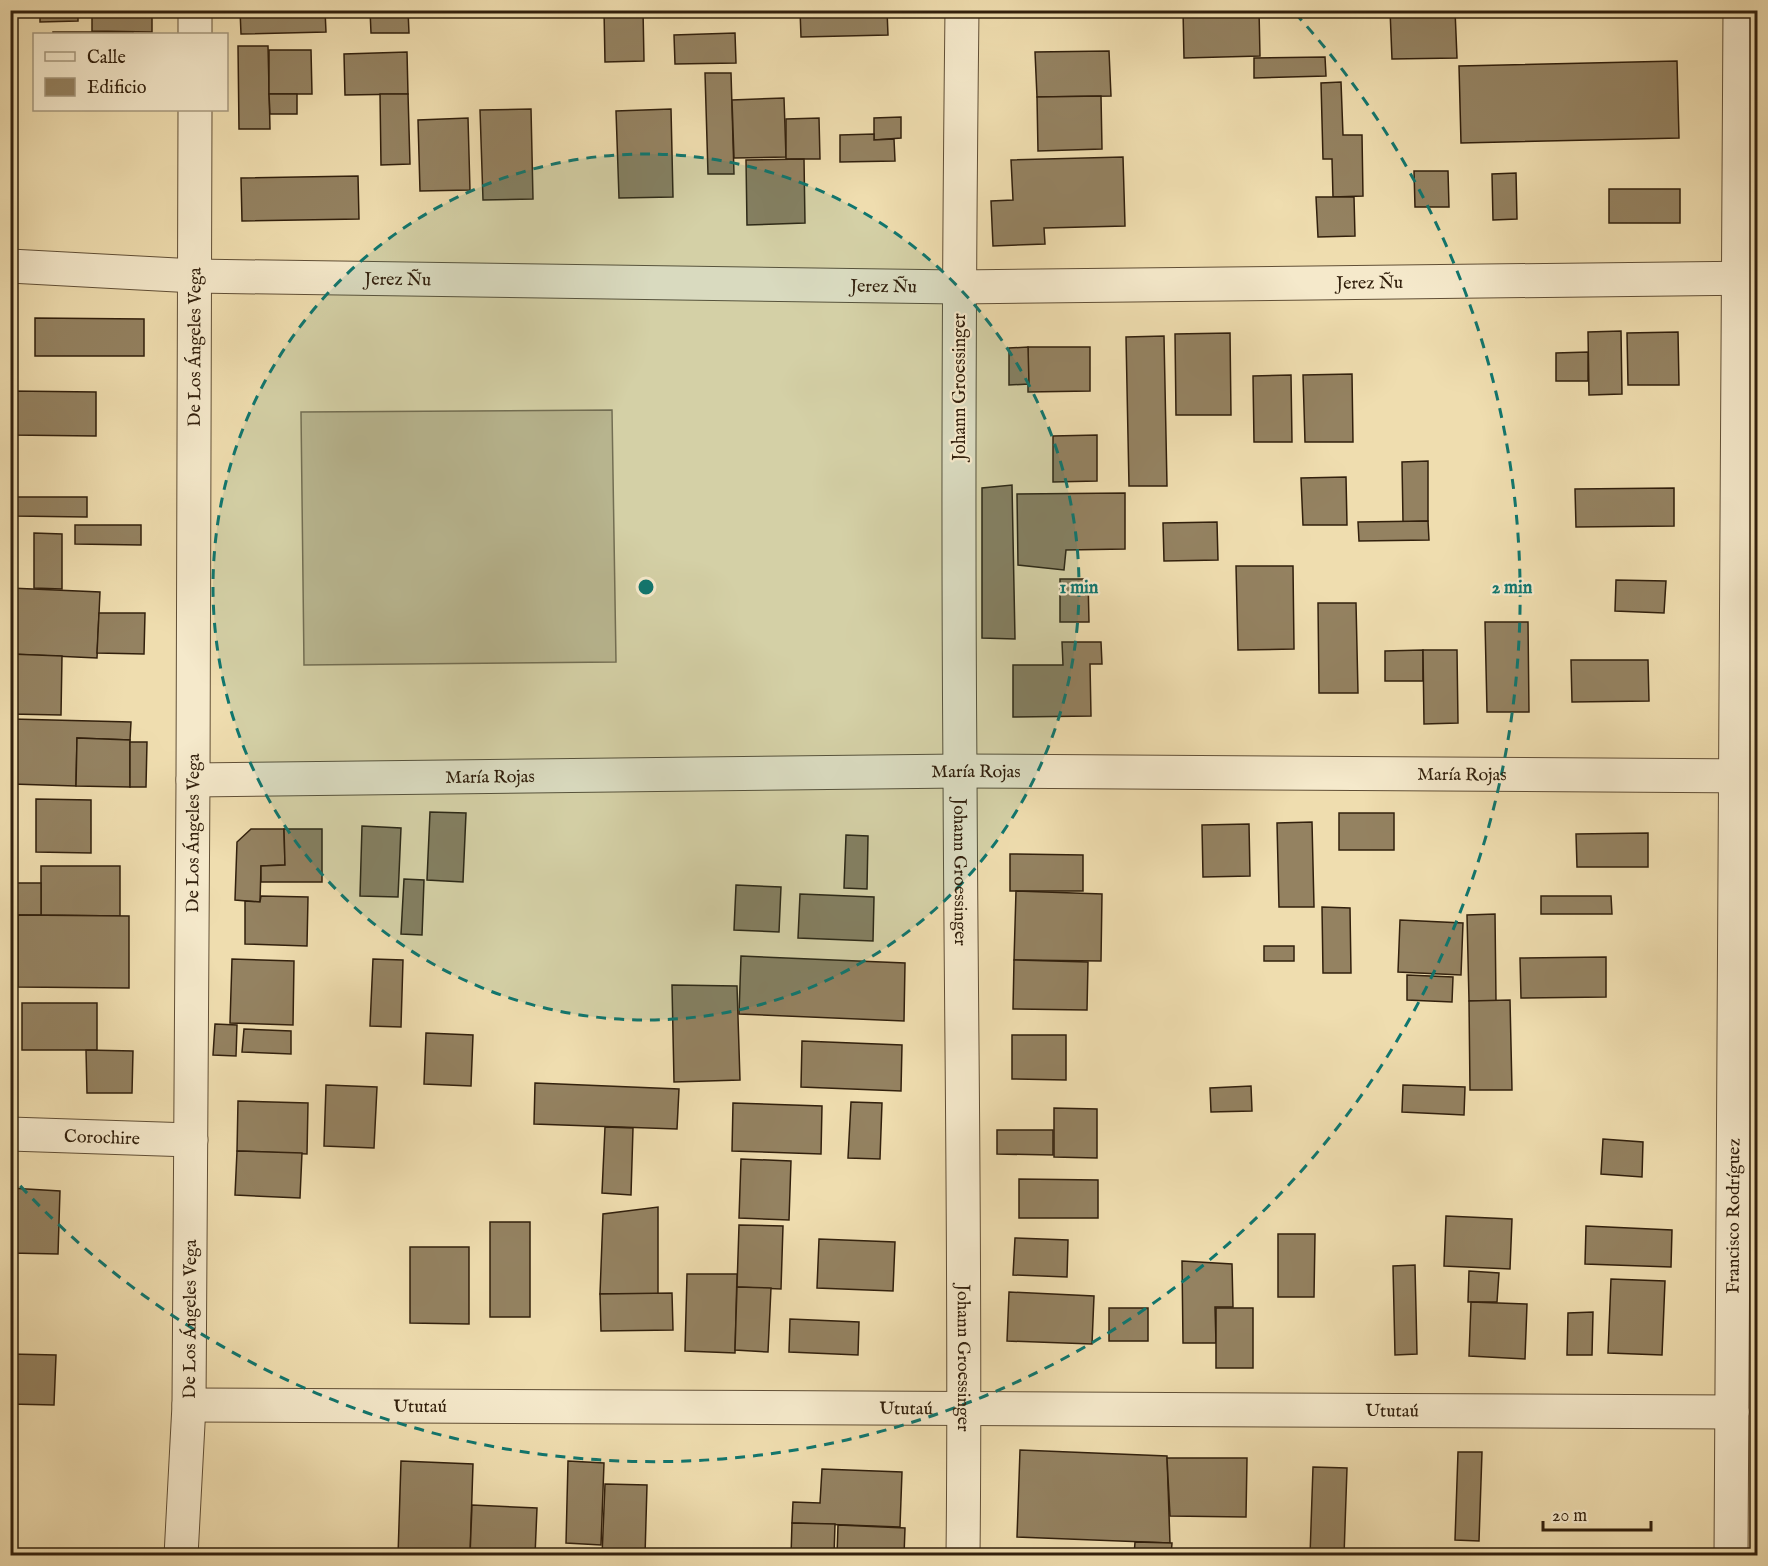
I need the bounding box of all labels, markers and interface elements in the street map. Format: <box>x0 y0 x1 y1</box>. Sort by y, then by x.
legend <box>33 33 228 111</box>
text: Calle <box>87 47 126 70</box>
text: Edificio <box>87 77 147 100</box>
street label: De Los Ángeles Vega <box>182 267 208 427</box>
street label: Jerez Ñu <box>362 267 431 292</box>
street label: Jerez Ñu <box>1334 270 1403 296</box>
street label: Jerez Ñu <box>848 274 917 299</box>
street label: Johann Groessinger <box>949 313 972 463</box>
centre of rings <box>636 577 656 597</box>
text: 1 min <box>1060 577 1099 600</box>
text: 2 min <box>1492 577 1533 600</box>
street label: De Los Ángeles Vega <box>181 753 206 913</box>
street label: María Rojas <box>931 761 1021 784</box>
street label: María Rojas <box>1417 764 1507 787</box>
street label: María Rojas <box>445 766 535 790</box>
street label: Johann Groessinger <box>947 796 971 946</box>
street label: Corochire <box>64 1126 140 1151</box>
street label: Francisco Rodríguez <box>1723 1138 1746 1294</box>
street label: De Los Ángeles Vega <box>177 1239 203 1399</box>
street label: Johann Groessinger <box>951 1282 974 1432</box>
street label: Ututaú <box>393 1396 447 1419</box>
street label: Ututaú <box>879 1398 933 1421</box>
street label: Ututaú <box>1365 1400 1419 1424</box>
scale bar <box>1543 1494 1651 1532</box>
text: 20 m <box>1552 1505 1587 1528</box>

